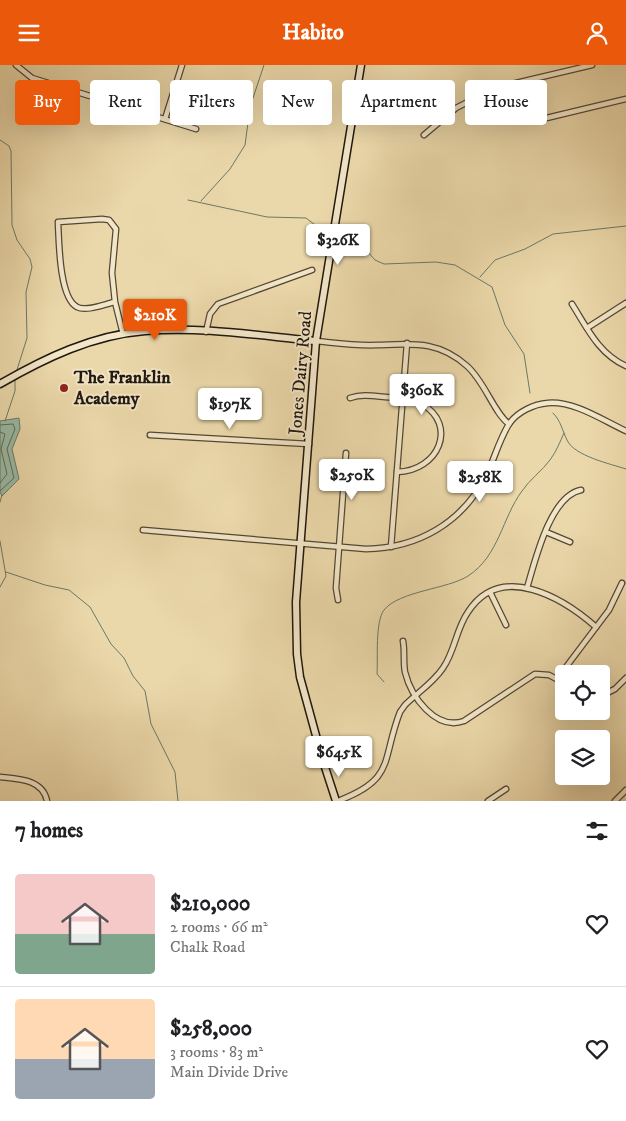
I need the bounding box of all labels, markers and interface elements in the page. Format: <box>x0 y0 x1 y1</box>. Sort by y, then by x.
icon: menu <box>15 19 43 47</box>
text: Habito <box>282 19 344 46</box>
icon: person <box>583 19 611 47</box>
chip: Buy <box>15 80 80 125</box>
chip: Rent <box>90 80 160 125</box>
chip: Filters <box>170 80 253 125</box>
chip: New <box>263 80 332 125</box>
chip: Apartment <box>342 80 455 125</box>
chip: House <box>465 80 547 125</box>
pin: $326K <box>303 223 373 266</box>
text: $326K <box>317 230 359 250</box>
pin: $210K <box>120 299 190 341</box>
text: $210K <box>134 305 176 325</box>
street label: Jones Dairy Road <box>284 310 317 438</box>
place label: The Franklin Academy <box>73 367 171 410</box>
pin: $360K <box>387 373 457 416</box>
text: $360K <box>401 380 443 400</box>
marker: The Franklin Academy <box>58 382 70 394</box>
pin: $197K <box>195 387 265 430</box>
text: $197K <box>209 394 251 414</box>
pin: $250K <box>317 459 387 501</box>
pin: $258K <box>445 461 515 503</box>
text: $250K <box>330 465 374 485</box>
text: $258K <box>458 467 502 487</box>
map controls <box>555 665 610 785</box>
button: locate <box>555 665 610 720</box>
button: layers <box>555 730 610 785</box>
pin: $645K <box>304 735 374 778</box>
text: $645K <box>316 742 362 762</box>
icon: filters <box>583 817 611 845</box>
text: 7 homes <box>15 818 83 844</box>
text: $210,000 <box>170 891 250 917</box>
icon: home <box>55 894 115 954</box>
icon: heart <box>583 910 611 938</box>
text: 2 rooms · 66 m² <box>170 917 268 937</box>
text: Chalk Road <box>170 937 245 957</box>
text: $258,000 <box>170 1016 252 1042</box>
icon: home <box>55 1019 115 1079</box>
icon: heart <box>583 1035 611 1063</box>
text: 3 rooms · 83 m² <box>170 1042 263 1062</box>
text: Main Divide Drive <box>170 1062 288 1082</box>

